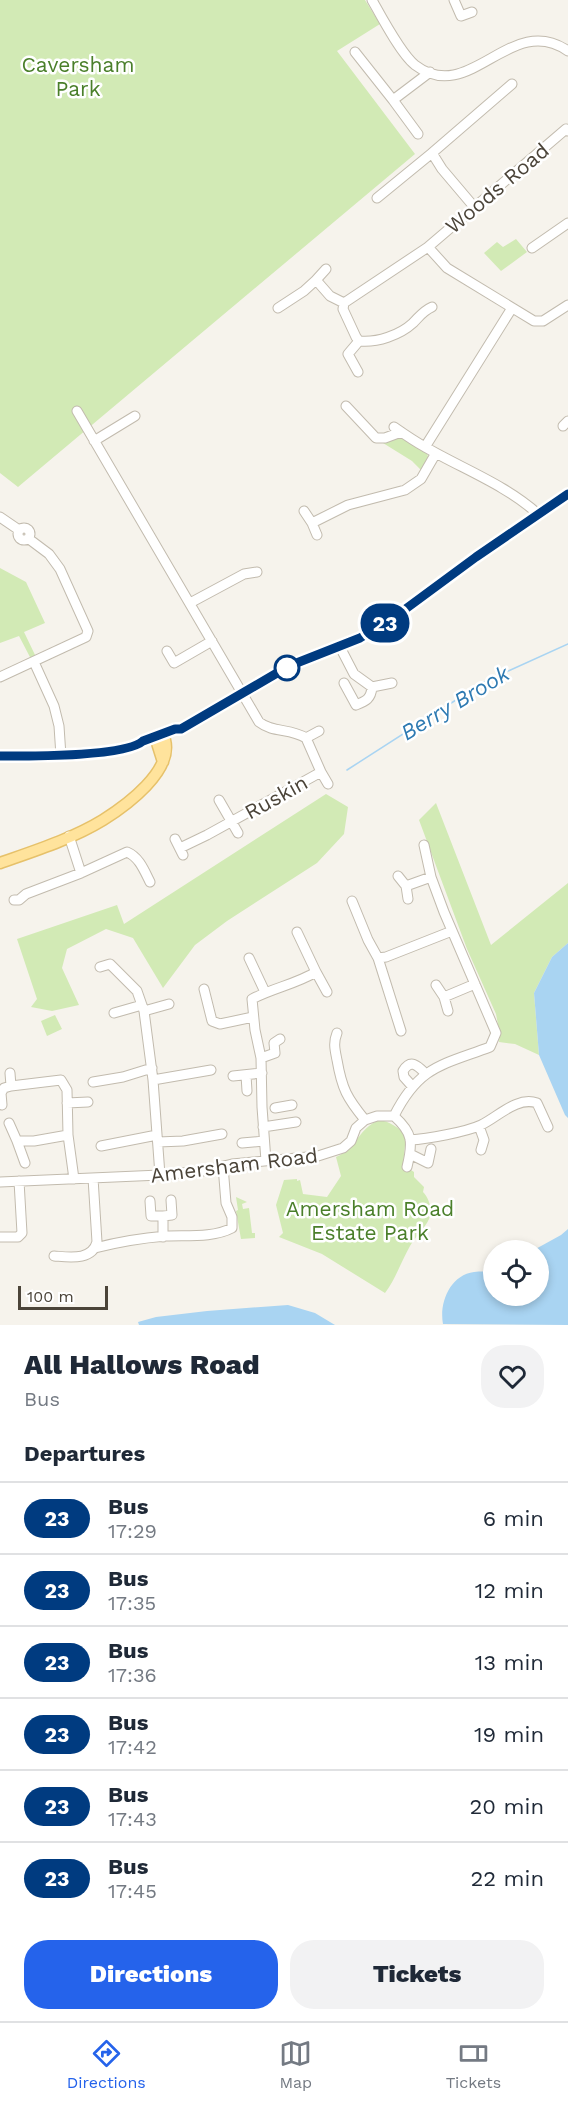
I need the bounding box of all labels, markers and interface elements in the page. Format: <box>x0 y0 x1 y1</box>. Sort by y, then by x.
park label: Caversham Park <box>21 52 135 101</box>
street label: Woods Road <box>440 138 554 238</box>
line badge: 23 <box>358 604 412 642</box>
text: 23 <box>373 611 397 636</box>
unlabelled marker <box>274 655 300 681</box>
water label: Berry Brook <box>396 660 515 745</box>
street label: Ruskin <box>240 770 312 824</box>
street label: Amersham Road <box>149 1142 319 1188</box>
park label: Amersham Road Estate Park <box>286 1196 454 1245</box>
map controls <box>483 1240 549 1306</box>
button: locate <box>483 1240 549 1306</box>
scale bar <box>18 1283 108 1310</box>
text: 100 m <box>27 1287 74 1306</box>
button: heart <box>481 1345 544 1408</box>
text: All Hallows Road <box>24 1348 259 1381</box>
text: Bus <box>24 1387 60 1411</box>
text: Departures <box>24 1441 145 1466</box>
text: Bus <box>108 1494 148 1519</box>
text: 23 <box>45 1506 69 1531</box>
text: 6 min <box>483 1506 544 1531</box>
text: 17:29 <box>108 1519 157 1543</box>
text: Bus <box>108 1566 148 1591</box>
text: 23 <box>45 1578 69 1603</box>
text: 12 min <box>475 1578 544 1603</box>
text: 17:35 <box>108 1591 156 1615</box>
text: Bus <box>108 1638 148 1663</box>
text: 23 <box>45 1650 69 1675</box>
text: 13 min <box>475 1650 544 1675</box>
text: 17:36 <box>108 1663 157 1687</box>
text: Bus <box>108 1710 148 1735</box>
text: 23 <box>45 1722 69 1747</box>
text: 19 min <box>474 1722 544 1747</box>
text: 17:42 <box>108 1735 157 1759</box>
text: Bus <box>108 1782 148 1807</box>
text: 23 <box>45 1794 69 1819</box>
text: 20 min <box>470 1794 544 1819</box>
text: 17:43 <box>108 1807 157 1831</box>
text: Bus <box>108 1854 148 1879</box>
text: 23 <box>45 1866 69 1891</box>
text: 22 min <box>470 1866 544 1891</box>
text: 17:45 <box>108 1879 157 1903</box>
button: Directions <box>24 1940 278 2009</box>
button: Tickets <box>290 1940 544 2009</box>
tab: Directions <box>67 2037 146 2092</box>
tab: Map <box>279 2037 312 2092</box>
tab: Tickets <box>446 2037 501 2092</box>

